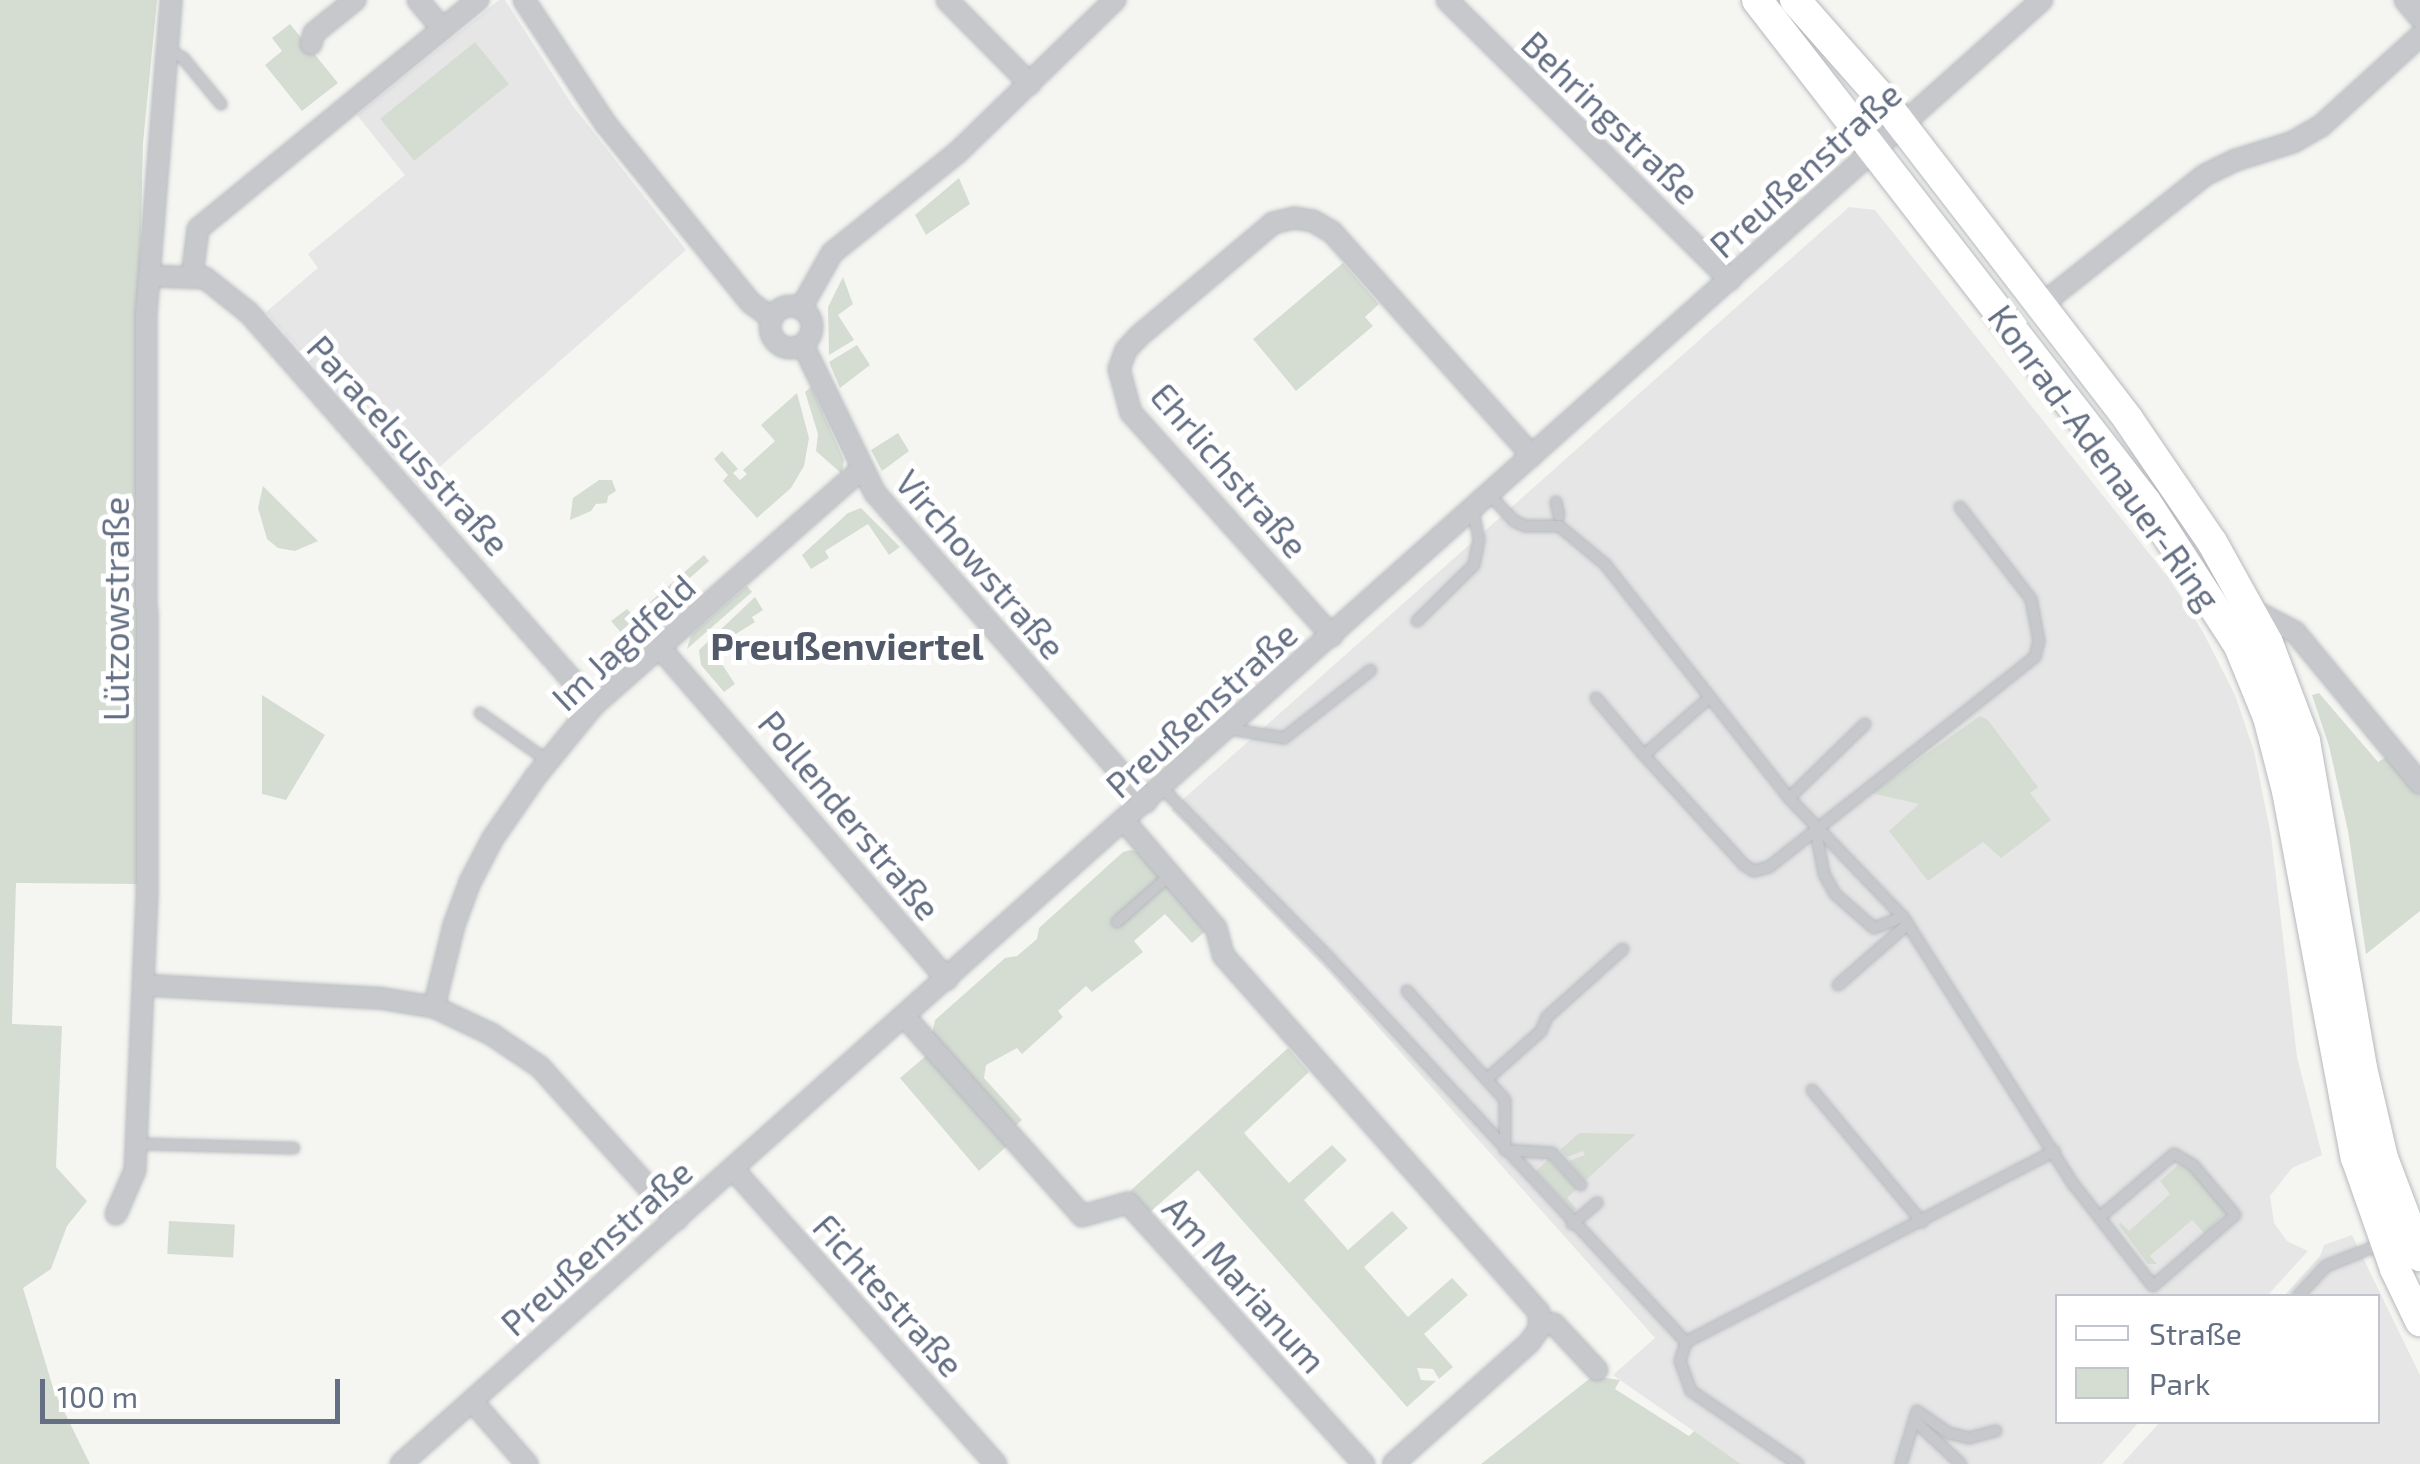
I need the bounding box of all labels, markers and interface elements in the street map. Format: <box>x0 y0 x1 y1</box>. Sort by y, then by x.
street label: Behringstraße <box>1514 22 1708 212</box>
street label: Preußenstraße <box>1701 72 1909 266</box>
street label: Konrad-Adenauer-Ring <box>1980 296 2230 618</box>
street label: Paracelsusstraße <box>299 326 519 564</box>
street label: Ehrlichstraße <box>1143 374 1317 566</box>
street label: Virchowstraße <box>888 461 1074 667</box>
street label: Lützowstraße <box>94 497 136 721</box>
street label: Im Jagdfeld <box>543 565 703 719</box>
street label: Preußenstraße <box>1097 612 1305 806</box>
district label: Preußenviertel <box>710 623 984 669</box>
street label: Pollenderstraße <box>750 702 950 928</box>
street label: Preußenstraße <box>492 1150 700 1344</box>
street label: Am Marianum <box>1155 1187 1335 1381</box>
street label: Fichtestraße <box>805 1205 973 1385</box>
legend <box>2055 1294 2380 1424</box>
text: Straße <box>2149 1315 2242 1351</box>
scale bar <box>45 1359 345 1421</box>
text: Park <box>2149 1365 2210 1401</box>
text: 100 m <box>57 1378 138 1414</box>

